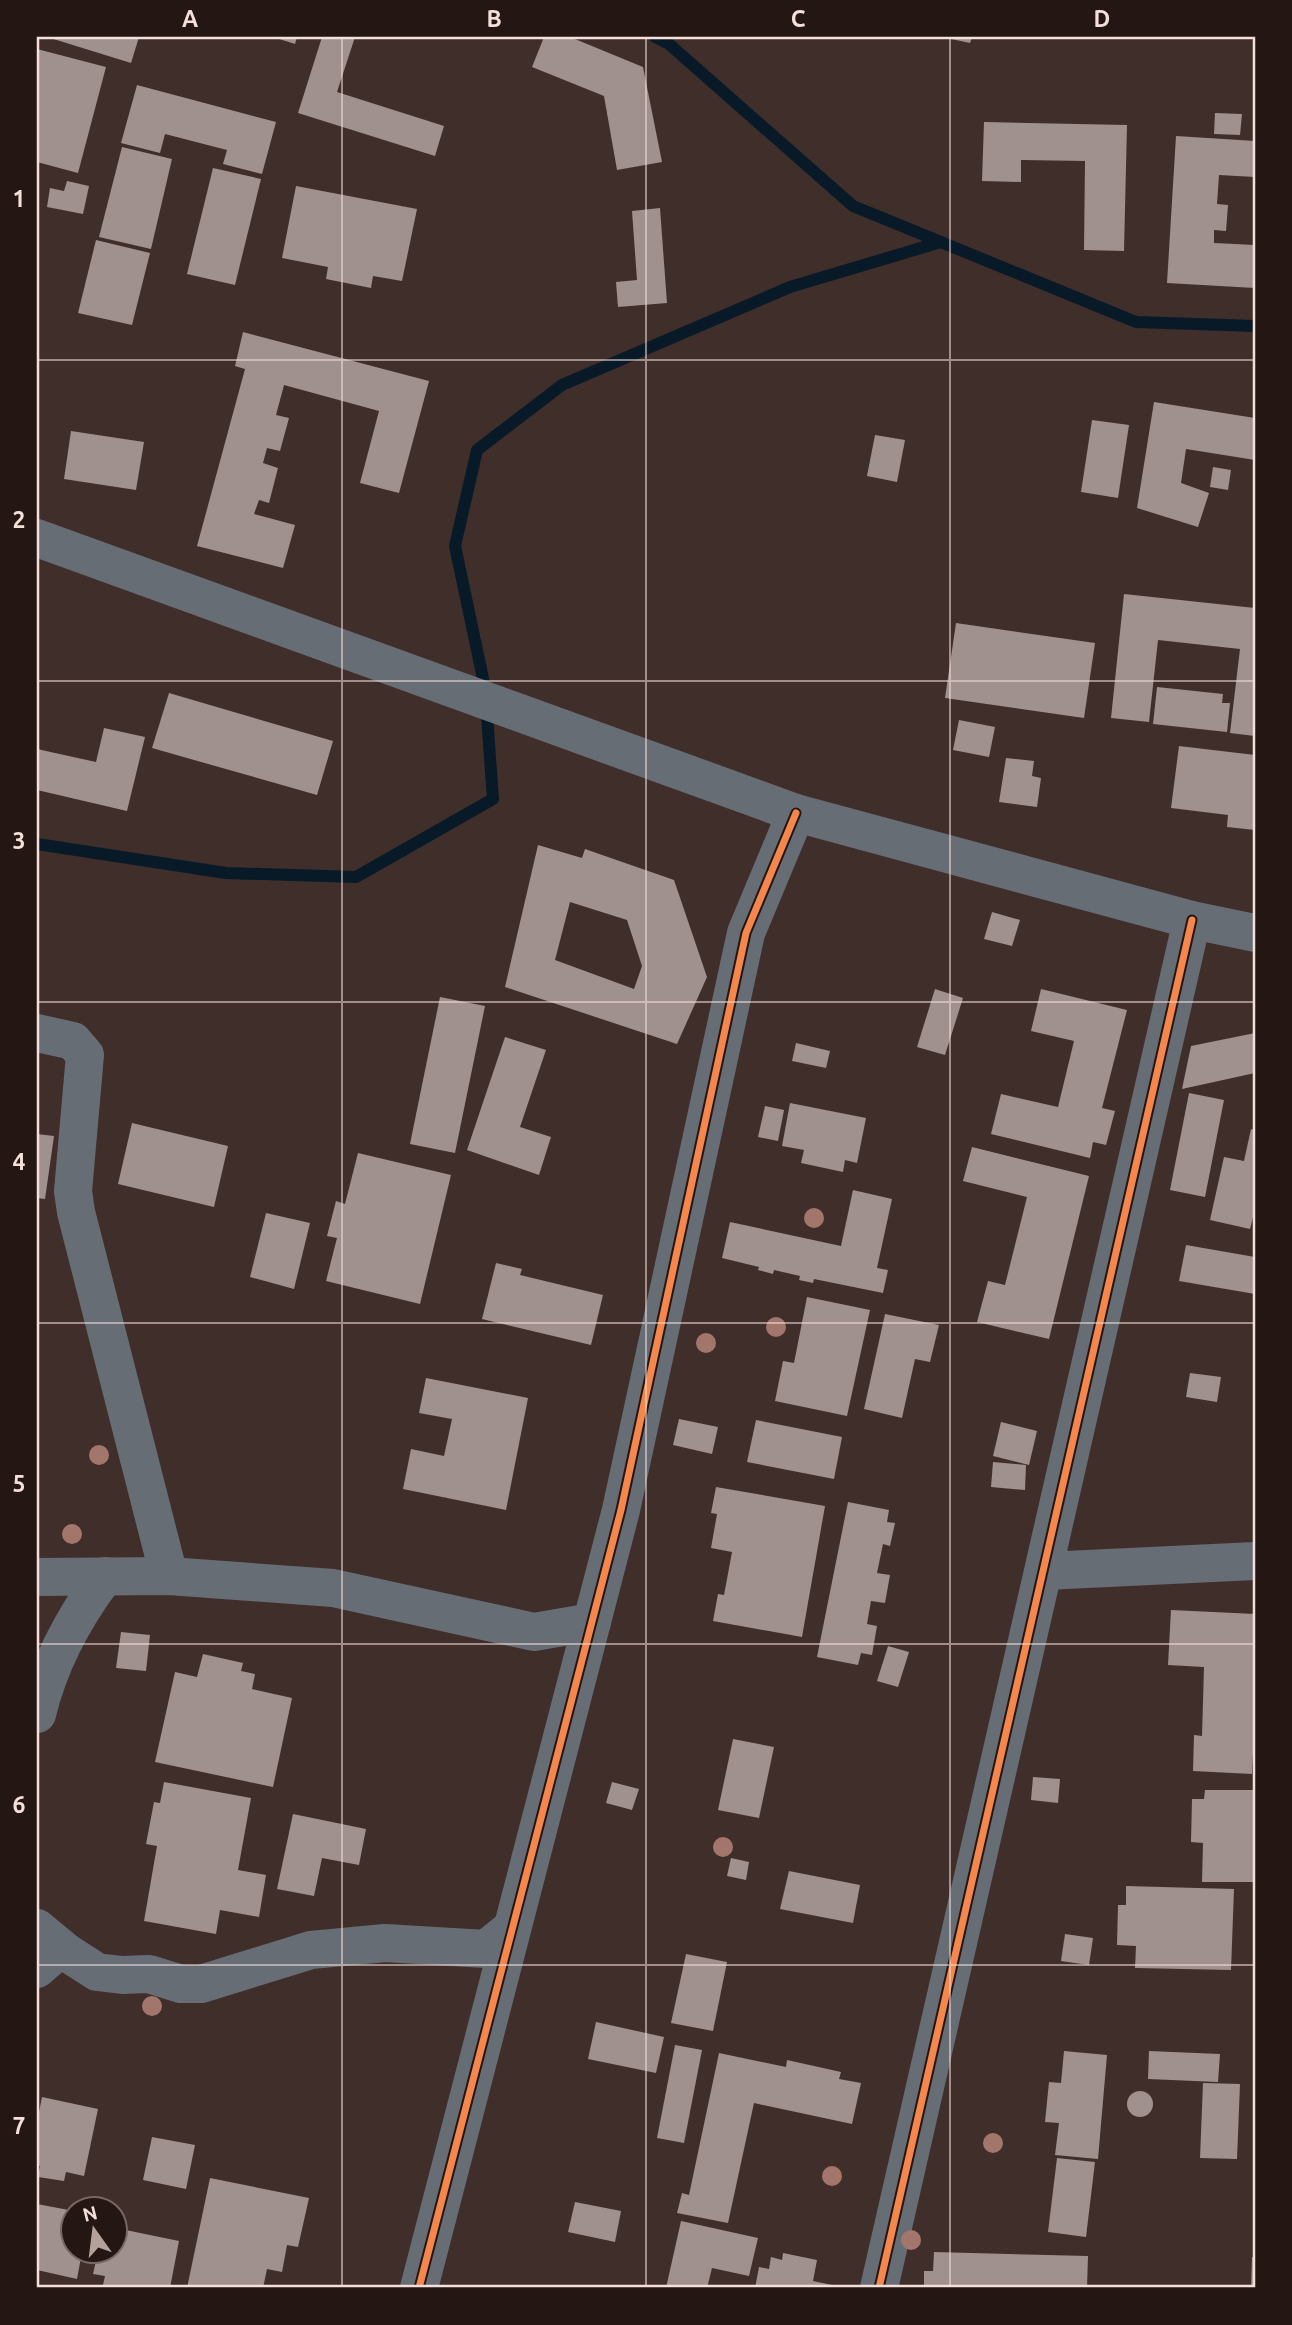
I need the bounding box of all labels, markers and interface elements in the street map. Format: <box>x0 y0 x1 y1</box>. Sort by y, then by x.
text: A <box>182 6 198 31</box>
text: B <box>486 6 502 31</box>
text: C <box>791 6 806 31</box>
text: D <box>1094 6 1110 31</box>
text: 1 <box>13 186 25 211</box>
text: 2 <box>13 507 25 532</box>
text: 3 <box>13 828 25 853</box>
text: 4 <box>13 1149 26 1174</box>
text: 5 <box>13 1471 25 1496</box>
text: 6 <box>13 1792 26 1817</box>
text: 7 <box>13 2113 25 2138</box>
north arrow <box>60 2196 130 2266</box>
text: N <box>80 2201 99 2226</box>

